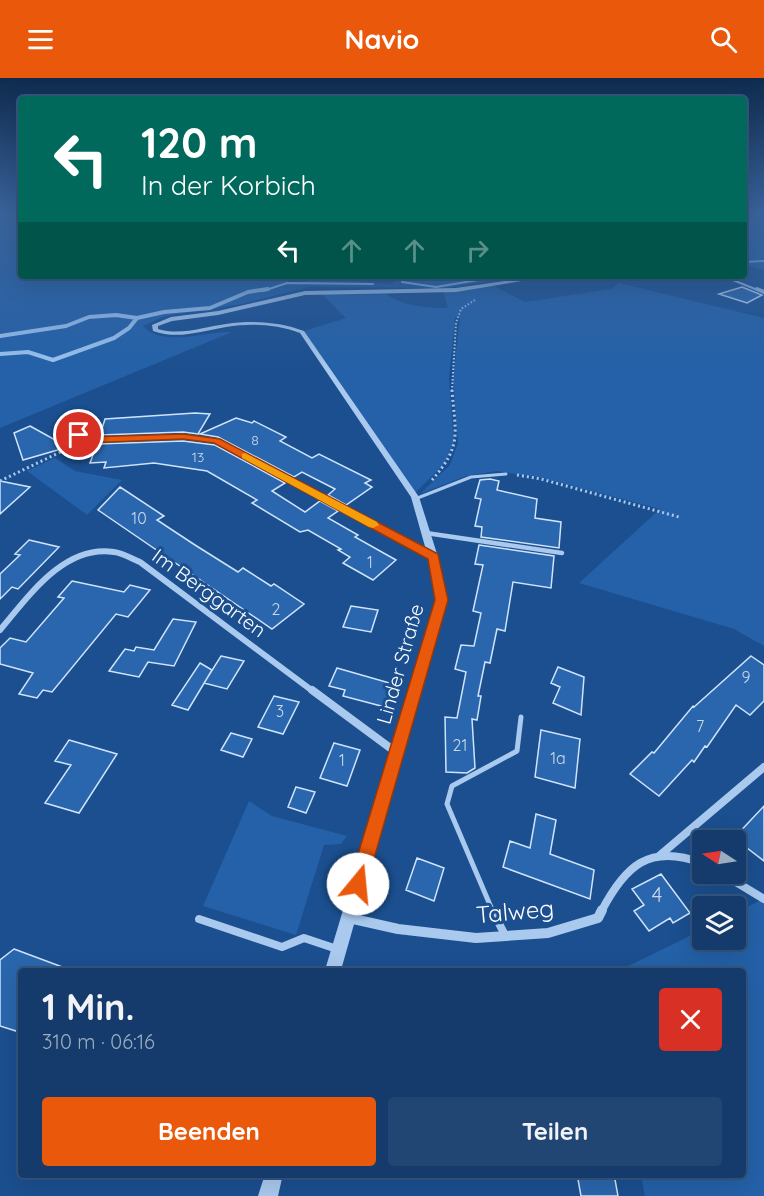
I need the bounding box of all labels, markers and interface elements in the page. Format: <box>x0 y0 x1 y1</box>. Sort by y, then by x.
text: Navio <box>345 22 419 56</box>
icon: menu <box>24 23 57 56</box>
icon: search <box>707 23 740 56</box>
text: 120 m <box>141 116 258 169</box>
icon: left <box>42 120 120 198</box>
text: In der Korbich <box>141 168 316 202</box>
icon: left <box>272 234 305 267</box>
icon: ahead <box>335 234 368 267</box>
icon: ahead <box>398 234 431 267</box>
icon: right <box>461 234 494 267</box>
pin <box>53 409 104 460</box>
icon: arrive <box>62 418 95 451</box>
house number: 8 <box>251 431 259 449</box>
house number: 13 <box>192 448 204 466</box>
house number: 10 <box>131 508 147 528</box>
street label: Im Berggarten <box>147 543 271 642</box>
house number: 1 <box>367 552 373 572</box>
house number: 2 <box>272 599 281 619</box>
street label: Linder Straße <box>370 601 429 727</box>
house number: 9 <box>742 667 751 687</box>
house number: 3 <box>276 701 284 721</box>
house number: 7 <box>696 716 704 736</box>
house number: 21 <box>453 735 467 755</box>
house number: 1a <box>550 748 566 768</box>
house number: 1 <box>339 750 345 770</box>
north arrow <box>692 830 746 884</box>
map controls <box>692 830 746 950</box>
position arrow <box>326 852 390 916</box>
house number: 4 <box>652 882 662 907</box>
street label: Talweg <box>475 893 555 929</box>
button: layers <box>692 896 746 950</box>
text: 1 Min. <box>42 984 134 1029</box>
button: close <box>659 988 722 1051</box>
text: 310 m · 06:16 <box>42 1029 155 1054</box>
button: Beenden <box>42 1097 376 1166</box>
button: Teilen <box>388 1097 722 1166</box>

